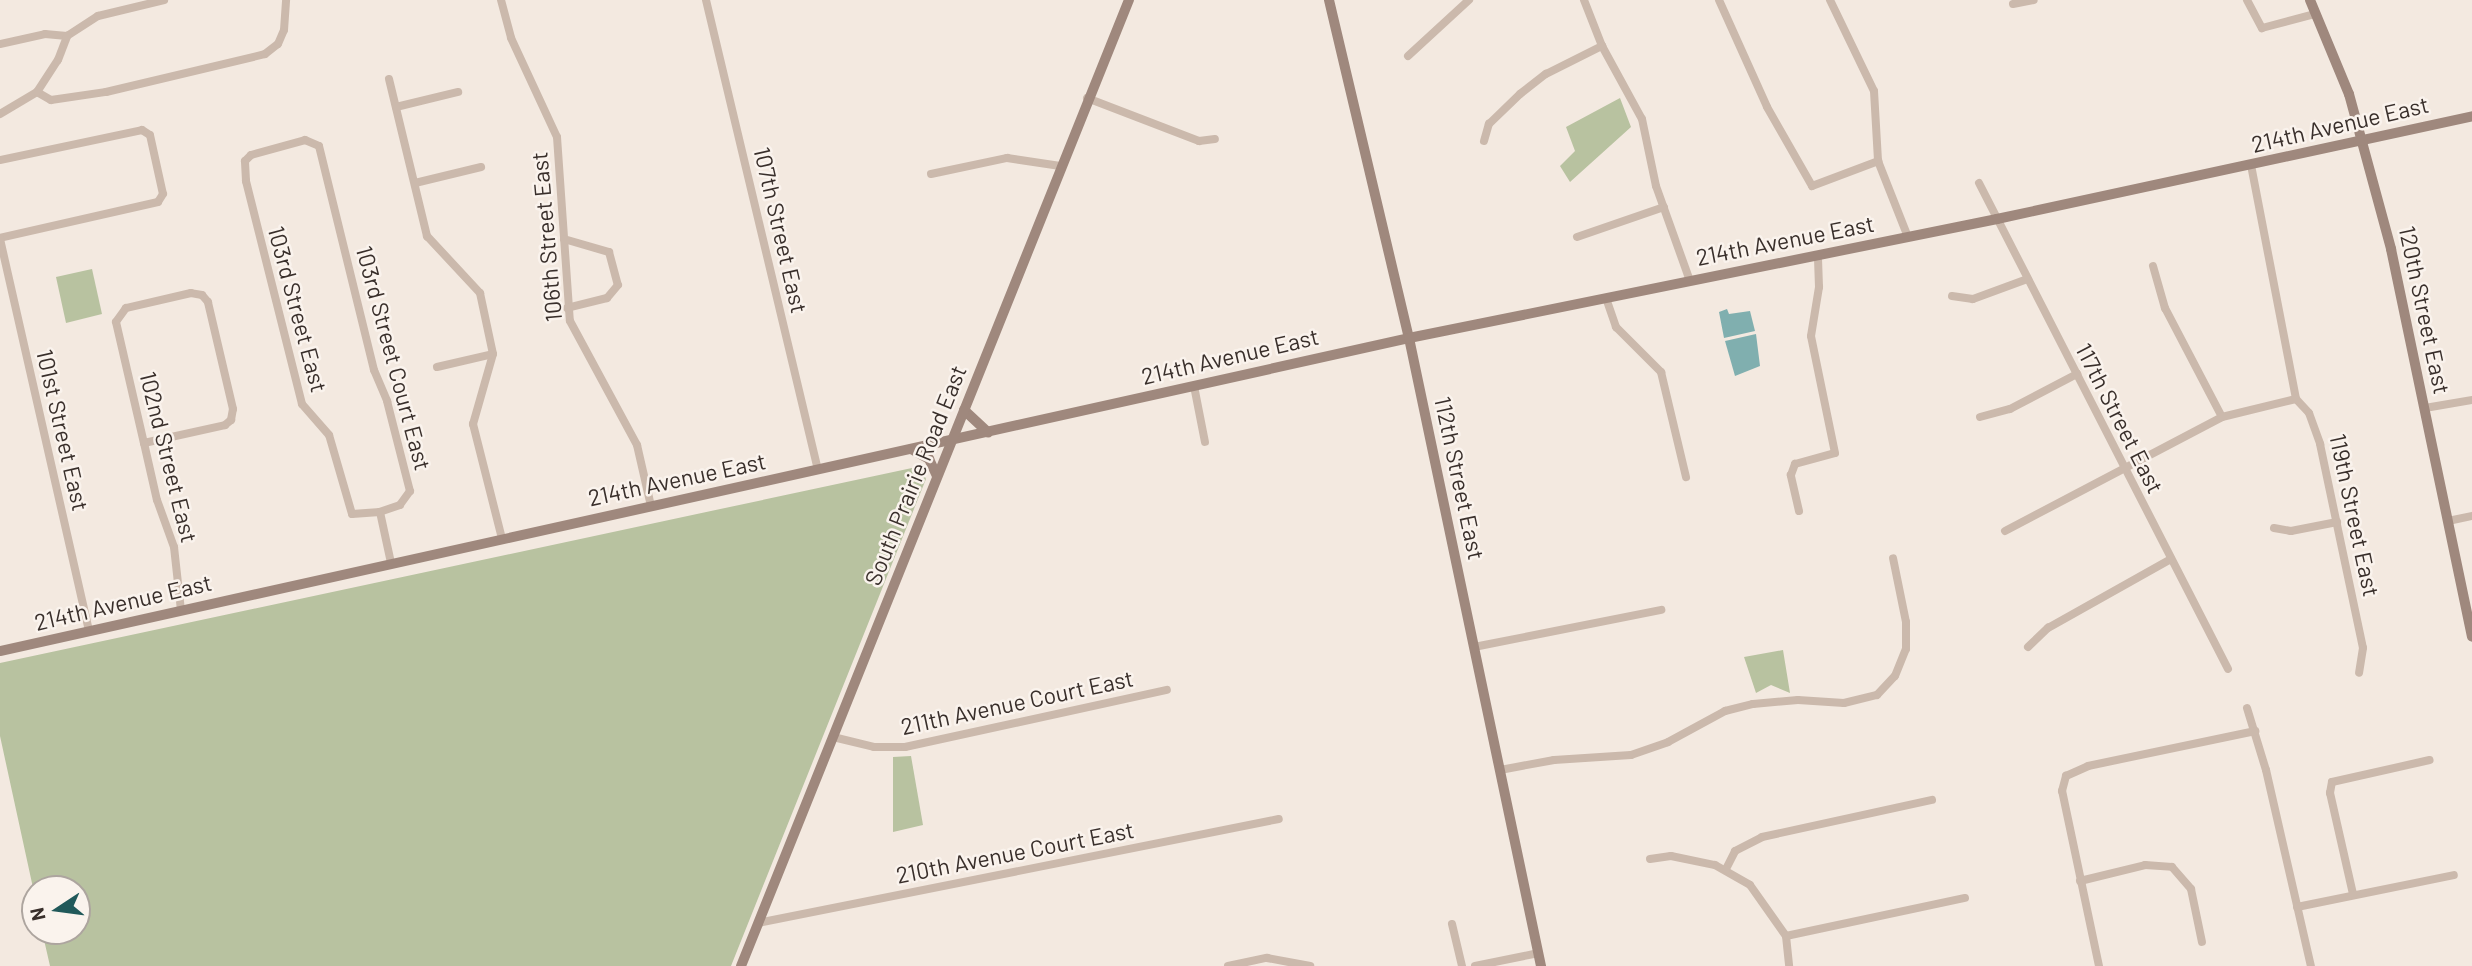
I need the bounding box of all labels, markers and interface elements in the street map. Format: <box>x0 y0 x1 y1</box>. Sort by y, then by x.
street label: 214th Avenue East <box>2249 90 2431 158</box>
street label: 107th Street East <box>748 144 814 316</box>
street label: 106th Street East <box>525 151 567 323</box>
street label: 214th Avenue East <box>1694 209 1876 271</box>
street label: 103rd Street East <box>263 223 333 395</box>
street label: 120th Street East <box>2394 223 2456 397</box>
street label: 103rd Street Court East <box>351 243 437 473</box>
street label: 214th Avenue East <box>1139 322 1321 390</box>
street label: 117th Street East <box>2070 338 2170 498</box>
street label: 101st Street East <box>31 347 95 513</box>
street label: South Prairie Road East <box>858 361 972 589</box>
street label: 102nd Street East <box>134 369 204 545</box>
street label: 112th Street East <box>1429 394 1491 562</box>
street label: 119th Street East <box>2324 431 2386 599</box>
street label: 214th Avenue East <box>586 447 768 511</box>
street label: 214th Avenue East <box>32 568 214 636</box>
street label: 211th Avenue Court East <box>898 664 1136 740</box>
street label: 210th Avenue Court East <box>894 815 1136 889</box>
north arrow <box>21 875 91 945</box>
text: N <box>24 906 50 923</box>

